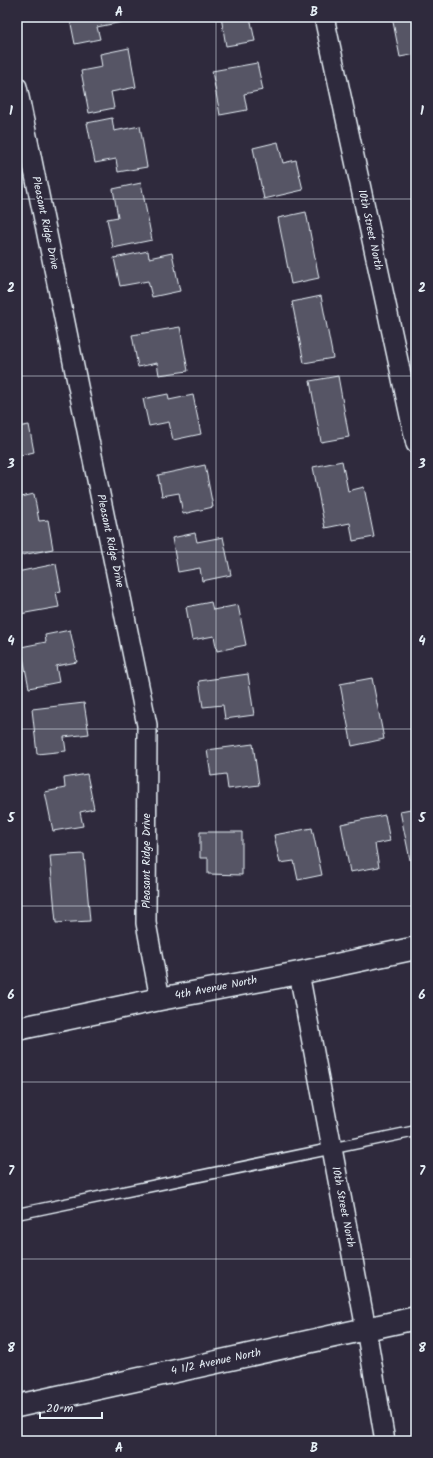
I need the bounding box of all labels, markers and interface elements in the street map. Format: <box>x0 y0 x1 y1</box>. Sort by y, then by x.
text: A <box>115 2 123 23</box>
text: B <box>310 2 318 23</box>
text: 1 <box>9 101 13 122</box>
text: 1 <box>420 101 424 122</box>
street label: Pleasant Ridge Drive <box>26 175 64 271</box>
street label: 10th Street North <box>353 188 387 272</box>
text: 2 <box>7 278 15 299</box>
text: 2 <box>418 278 426 299</box>
text: 3 <box>6 454 15 475</box>
text: 3 <box>417 454 426 475</box>
street label: Pleasant Ridge Drive <box>91 493 129 589</box>
text: 4 <box>7 631 15 652</box>
text: 4 <box>418 631 426 652</box>
text: 5 <box>7 808 16 829</box>
text: 5 <box>418 808 427 829</box>
street label: Pleasant Ridge Drive <box>138 813 156 909</box>
street label: 4th Avenue North <box>173 971 259 1005</box>
text: 6 <box>7 985 15 1006</box>
text: 6 <box>418 985 426 1006</box>
text: 7 <box>8 1161 15 1182</box>
text: 7 <box>419 1161 426 1182</box>
street label: 10th Street North <box>326 1165 360 1249</box>
text: 8 <box>7 1338 15 1359</box>
text: 8 <box>418 1338 426 1359</box>
street label: 4 1/2 Avenue North <box>169 1344 263 1380</box>
scale bar <box>40 1394 102 1420</box>
text: 20 m <box>46 1399 74 1418</box>
text: A <box>115 1438 123 1458</box>
text: B <box>310 1438 318 1458</box>

